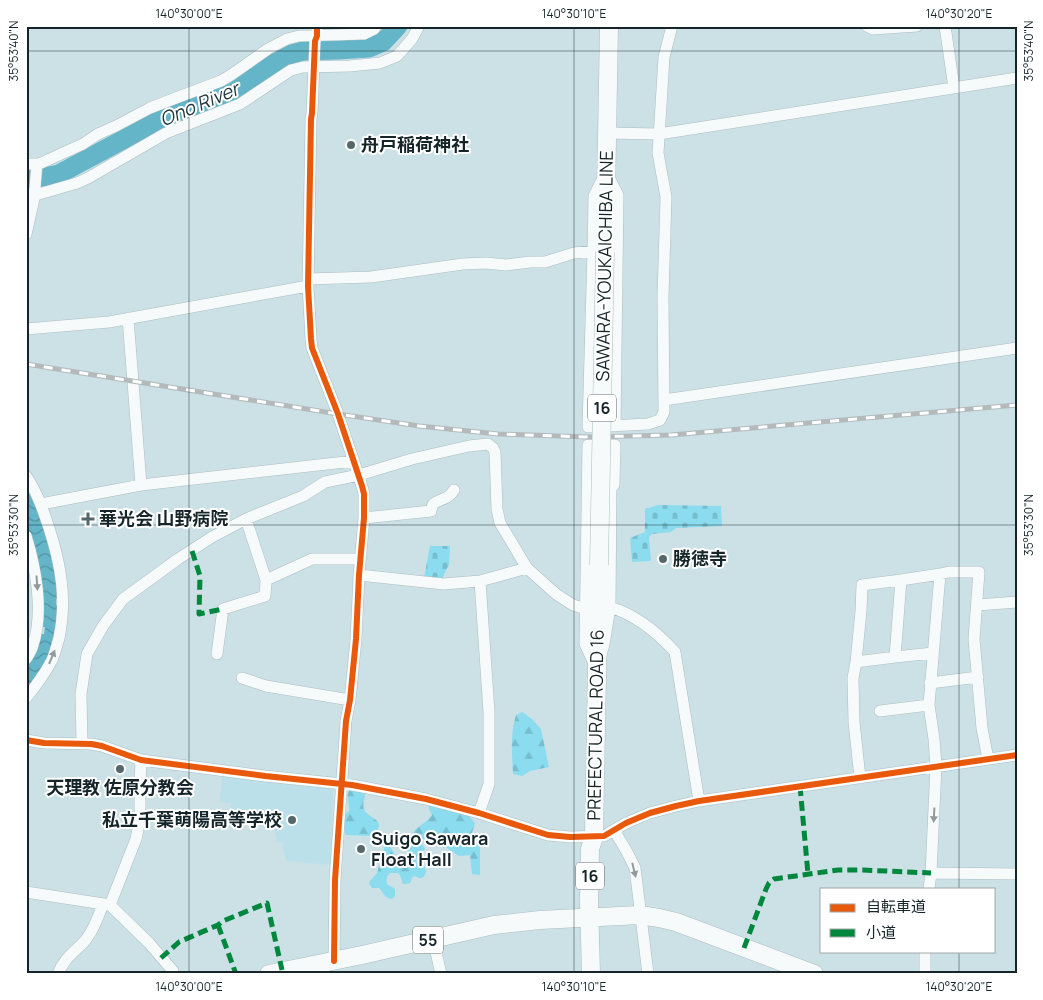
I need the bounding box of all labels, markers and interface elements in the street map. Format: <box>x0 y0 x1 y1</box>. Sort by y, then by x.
text: 140°30'00"E <box>155 5 223 22</box>
text: 140°30'10"E <box>542 5 606 22</box>
text: 140°30'20"E <box>926 5 993 22</box>
text: 35°53'40"N <box>5 21 22 81</box>
text: 35°53'40"N <box>1020 21 1037 81</box>
water label: Ono River <box>155 75 245 132</box>
place label: 舟戸稲荷神社 <box>361 132 469 156</box>
marker: 舟戸稲荷神社 <box>345 139 357 151</box>
street label: SAWARA-YOUKAICHIBA LINE <box>590 150 618 382</box>
road number: 16 <box>588 394 616 422</box>
text: 35°53'30"N <box>5 494 22 556</box>
text: 35°53'30"N <box>1020 494 1037 556</box>
place label: 華光会 山野病院 <box>99 506 229 530</box>
marker: 華光会 山野病院 <box>81 512 95 526</box>
place label: 勝徳寺 <box>673 546 727 570</box>
marker: 勝徳寺 <box>657 553 669 565</box>
one-way arrow <box>33 576 41 592</box>
street label: PREFECTURAL ROAD 16 <box>581 629 609 821</box>
one-way arrow <box>49 650 57 664</box>
marker: 天理教 佐原分教会 <box>114 763 126 775</box>
place label: 天理教 佐原分教会 <box>46 775 194 799</box>
place label: 私立千葉萌陽高等学校 <box>102 807 282 831</box>
one-way arrow <box>930 807 938 823</box>
marker: 私立千葉萌陽高等学校 <box>286 814 298 826</box>
place label: Suigo Sawara Float Hall <box>371 826 488 871</box>
marker: Suigo Sawara Float Hall <box>355 843 367 855</box>
road number: 16 <box>576 862 604 889</box>
one-way arrow <box>630 863 638 878</box>
legend <box>820 888 996 952</box>
text: 自転車道 <box>866 896 926 917</box>
text: 小道 <box>866 922 896 943</box>
road number: 55 <box>413 926 443 954</box>
text: 140°30'00"E <box>155 978 223 995</box>
text: 140°30'10"E <box>542 978 606 995</box>
text: 140°30'20"E <box>926 978 993 995</box>

